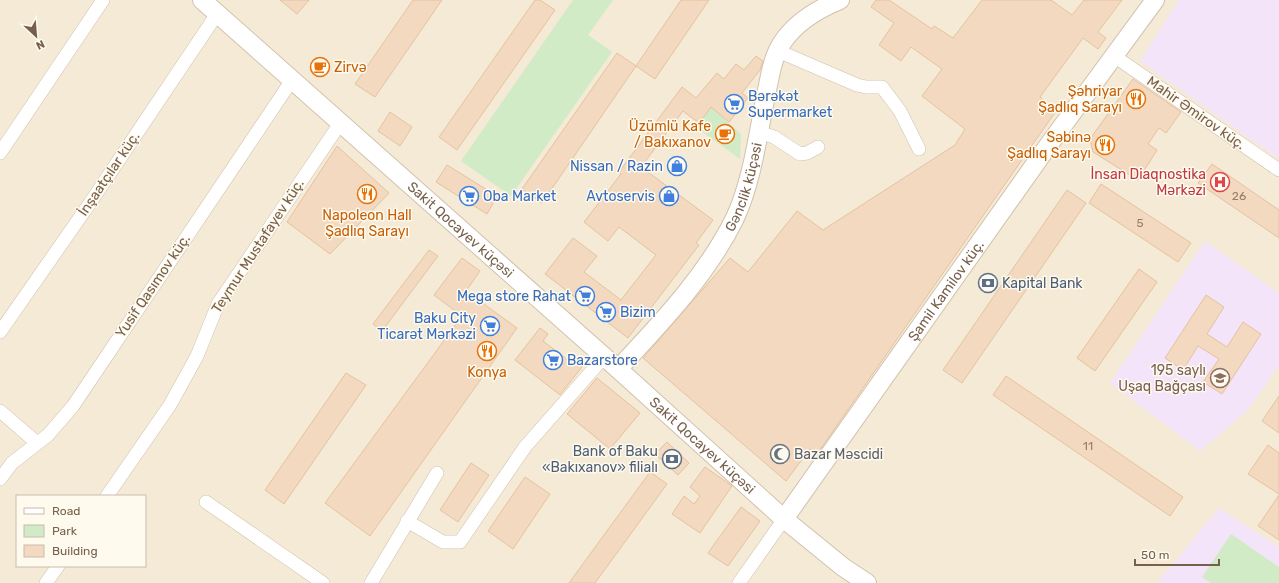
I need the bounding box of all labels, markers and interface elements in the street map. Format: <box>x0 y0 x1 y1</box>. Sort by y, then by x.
north arrow <box>16 16 56 56</box>
text: N <box>34 37 47 52</box>
cafe icon: Zirvə <box>309 56 331 78</box>
place label: Zirvə <box>334 59 367 76</box>
street label: Mahir Əmirov küç. <box>1144 73 1248 153</box>
place label: Şəhriyar Şadlıq Sarayı <box>1038 83 1123 116</box>
place label: Bərəkət Supermarket <box>748 88 833 121</box>
restaurant icon: Şəhriyar Şadlıq Sarayı <box>1125 88 1147 110</box>
supermarket icon: Bərəkət Supermarket <box>723 93 745 115</box>
place label: Üzümlü Kafe / Bakıxanov <box>629 118 711 151</box>
cafe icon: Üzümlü Kafe / Bakıxanov <box>714 123 736 145</box>
street label: İnşaatçılar küç. <box>75 129 143 219</box>
place label: Səbinə Şadlıq Sarayı <box>1007 129 1091 162</box>
restaurant icon: Səbinə Şadlıq Sarayı <box>1094 134 1116 156</box>
street label: Gənclik küçəsi <box>721 141 765 234</box>
shop icon: Nissan / Razin <box>666 155 688 177</box>
place label: Nissan / Razin <box>570 158 663 175</box>
place label: İnsan Diaqnostika Mərkəzi <box>1090 166 1206 199</box>
hospital icon: İnsan Diaqnostika Mərkəzi <box>1209 171 1231 193</box>
street label: Teymur Mustafayev küç. <box>208 176 308 316</box>
street label: Sakit Qocayev küçəsi <box>404 178 518 281</box>
restaurant icon: Napoleon Hall Şadlıq Sarayı <box>356 183 378 205</box>
supermarket icon: Oba Market <box>458 185 480 207</box>
shop icon: Avtoservis <box>658 185 680 207</box>
place label: Oba Market <box>483 188 557 205</box>
place label: Avtoservis <box>586 188 655 205</box>
house number: 26 <box>1232 189 1246 203</box>
place label: Napoleon Hall Şadlıq Sarayı <box>322 207 412 240</box>
house number: 5 <box>1136 216 1144 230</box>
street label: Yusif Qasımov küç. <box>112 231 194 341</box>
street label: Şamil Kamilov küç. <box>904 237 987 344</box>
bank icon: Kapital Bank <box>977 272 999 294</box>
place label: Kapital Bank <box>1002 275 1083 292</box>
supermarket icon: Mega store Rahat <box>574 285 596 307</box>
place label: Mega store Rahat <box>457 288 572 305</box>
supermarket icon: Bizim <box>595 301 617 323</box>
place label: Bizim <box>620 304 656 321</box>
place label: Baku City Ticarət Mərkəzi <box>377 310 476 343</box>
supermarket icon: Baku City Ticarət Mərkəzi <box>479 315 501 337</box>
restaurant icon: Konya <box>476 340 498 362</box>
supermarket icon: Bazarstore <box>542 349 564 371</box>
place label: Bazarstore <box>567 352 638 369</box>
place label: 195 saylı Uşaq Bağçası <box>1118 362 1206 395</box>
place label: Konya <box>467 364 507 381</box>
school or university icon: 195 saylı Uşaq Bağçası <box>1209 367 1231 389</box>
street label: Sakit Qocayev küçəsi <box>646 393 759 497</box>
house number: 11 <box>1083 439 1093 453</box>
place label: Bank of Baku «Bakıxanov» filialı <box>542 443 658 476</box>
mosque icon: Bazar Məscidi <box>769 443 791 465</box>
place label: Bazar Məscidi <box>794 446 883 463</box>
bank icon: Bank of Baku «Bakıxanov» filialı <box>661 448 683 470</box>
legend <box>16 495 146 567</box>
text: Road <box>52 504 80 518</box>
text: Park <box>52 524 78 538</box>
scale bar <box>1135 541 1219 567</box>
text: Building <box>52 544 98 558</box>
text: 50 m <box>1141 548 1169 562</box>

